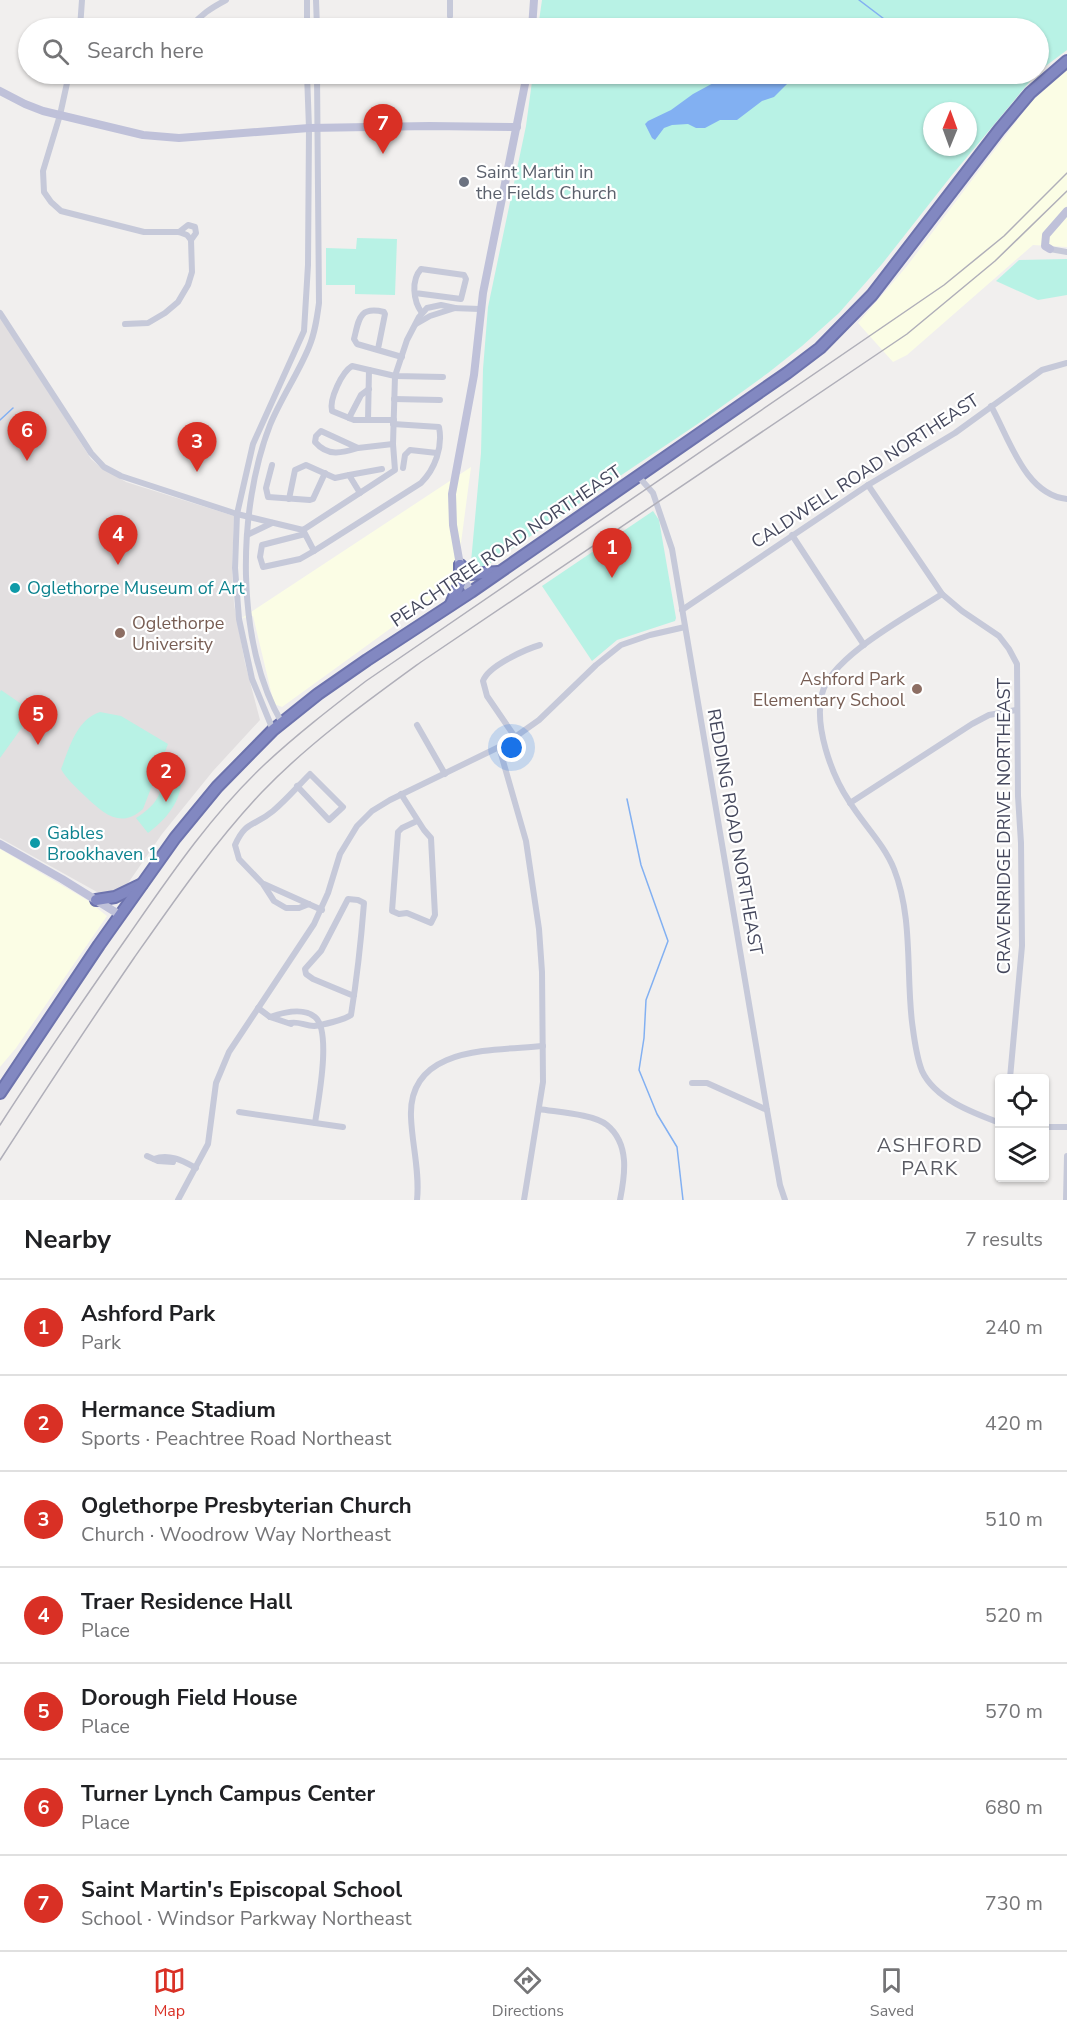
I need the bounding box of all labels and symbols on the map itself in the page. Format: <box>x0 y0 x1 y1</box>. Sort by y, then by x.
north arrow <box>923 102 977 156</box>
pin: 7 <box>364 104 403 154</box>
place label: Saint Martin in the Fields Church <box>476 160 617 205</box>
marker: Saint Martin in the Fields Church <box>457 175 471 189</box>
street label: CALDWELL ROAD NORTHEAST <box>746 388 984 554</box>
pin: 6 <box>8 412 46 461</box>
pin: 3 <box>178 422 216 472</box>
street label: PEACHTREE ROAD NORTHEAST <box>386 459 626 632</box>
pin: 4 <box>98 516 138 565</box>
pin: 1 <box>592 528 632 578</box>
place label: Oglethorpe Museum of Art <box>27 576 245 600</box>
marker: Oglethorpe Museum of Art <box>8 581 22 595</box>
place label: Oglethorpe University <box>132 611 224 656</box>
marker: Oglethorpe University <box>113 626 127 640</box>
place label: Ashford Park Elementary School <box>753 667 906 712</box>
street label: CRAVENRIDGE DRIVE NORTHEAST <box>992 678 1016 974</box>
marker: Ashford Park Elementary School <box>910 682 924 696</box>
pin: 5 <box>18 696 57 745</box>
street label: REDDING ROAD NORTHEAST <box>701 707 769 957</box>
your location <box>497 733 526 762</box>
pin: 2 <box>146 752 186 802</box>
place label: Gables Brookhaven 1 <box>47 821 159 866</box>
marker: Gables Brookhaven 1 <box>28 836 42 850</box>
district label: ASHFORD PARK <box>877 1132 983 1182</box>

